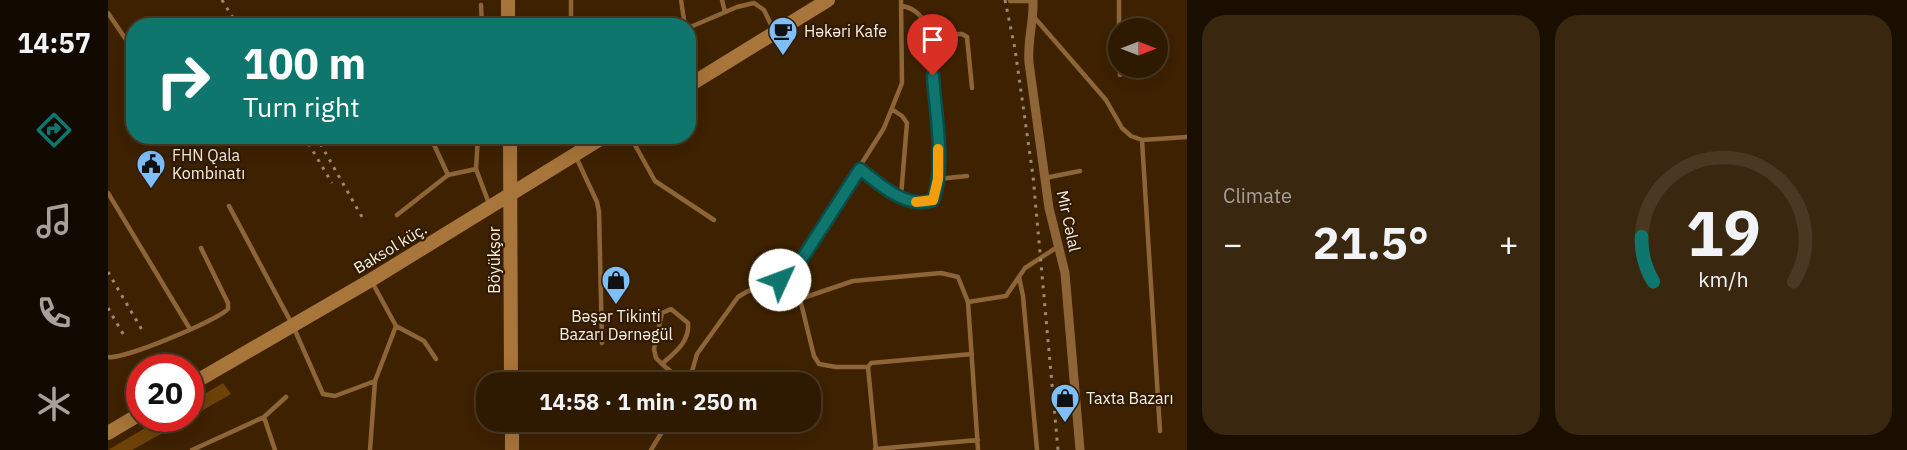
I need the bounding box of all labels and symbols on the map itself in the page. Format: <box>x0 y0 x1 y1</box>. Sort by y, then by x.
pin <box>907 14 958 76</box>
cafe icon: Həkəri Kafe <box>767 15 799 57</box>
north arrow <box>1108 18 1168 78</box>
place label: Həkəri Kafe <box>804 21 887 41</box>
place label: FHN Qala Kombinatı <box>172 145 245 183</box>
public building icon: FHN Qala Kombinatı <box>135 148 167 190</box>
street label: Mir Cəlal <box>1053 188 1085 254</box>
street label: Baksol küç. <box>350 218 430 278</box>
street label: Böyükşor <box>484 226 504 294</box>
position arrow <box>748 248 812 312</box>
shop icon: Bəşər Tikinti Bazarı Dərnəgül <box>600 264 632 306</box>
place label: Bəşər Tikinti Bazarı Dərnəgül <box>559 306 673 344</box>
speed limit sign: 20 <box>126 354 204 432</box>
shop icon: Taxta Bazarı <box>1049 382 1081 424</box>
place label: Taxta Bazarı <box>1086 388 1173 408</box>

